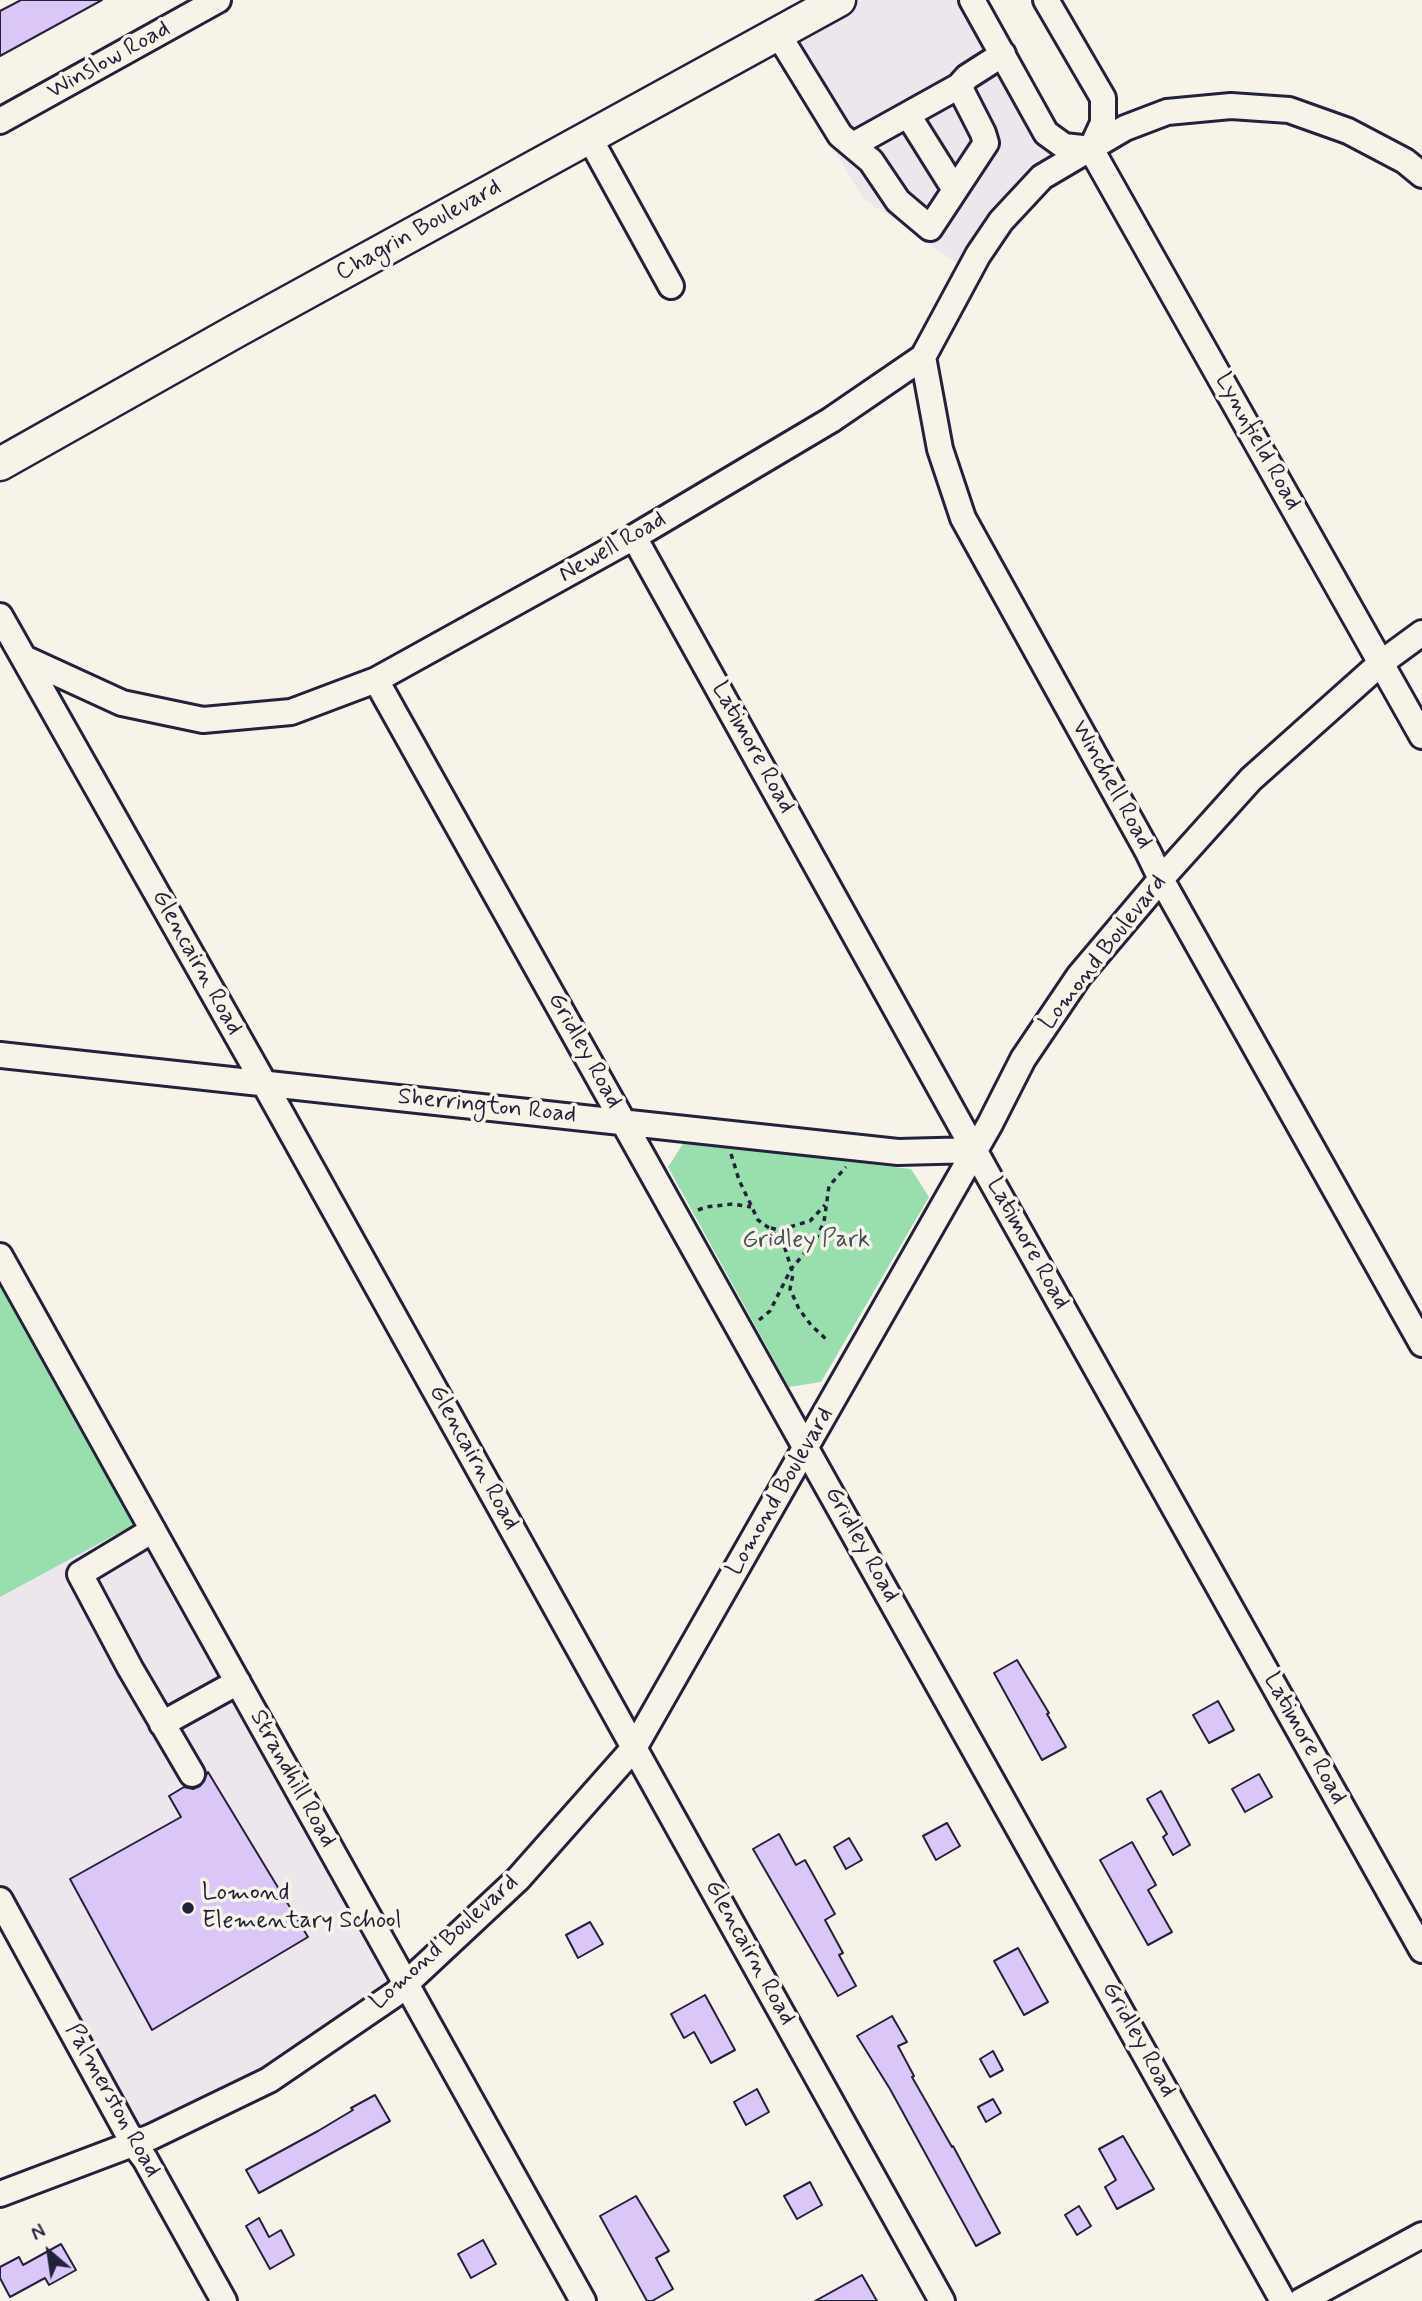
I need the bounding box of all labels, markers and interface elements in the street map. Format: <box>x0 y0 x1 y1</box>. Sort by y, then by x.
street label: Winslow Road <box>43 15 175 107</box>
street label: Chagrin Boulevard <box>331 174 507 288</box>
street label: Lynnfield Road <box>1207 368 1307 516</box>
street label: Newell Road <box>554 506 672 590</box>
street label: Latimore Road <box>704 677 800 819</box>
street label: Winchell Road <box>1064 716 1158 854</box>
street label: Lomond Boulevard <box>1034 870 1174 1036</box>
street label: Glencairn Road <box>144 885 248 1041</box>
street label: Gridley Road <box>540 988 628 1114</box>
street label: Sherrington Road <box>396 1083 578 1131</box>
street label: Latimore Road <box>979 1173 1075 1315</box>
park label: Gridley Park <box>742 1227 870 1255</box>
street label: Glencairn Road <box>421 1380 525 1536</box>
street label: Lomond Boulevard <box>721 1403 841 1581</box>
street label: Gridley Road <box>817 1482 905 1608</box>
street label: Latimore Road <box>1256 1668 1352 1810</box>
street label: Strandhill Road <box>242 1705 342 1853</box>
street label: Lomond Boulevard <box>365 1869 525 2017</box>
street label: Glencairn Road <box>697 1875 801 2031</box>
place label: Lomond Elementary School <box>202 1880 401 1936</box>
marker: Lomond Elementary School <box>180 1900 196 1916</box>
street label: Gridley Road <box>1094 1977 1182 2103</box>
street label: Palmerston Road <box>58 2019 166 2183</box>
north arrow <box>14 2217 84 2287</box>
text: N <box>27 2219 50 2247</box>

